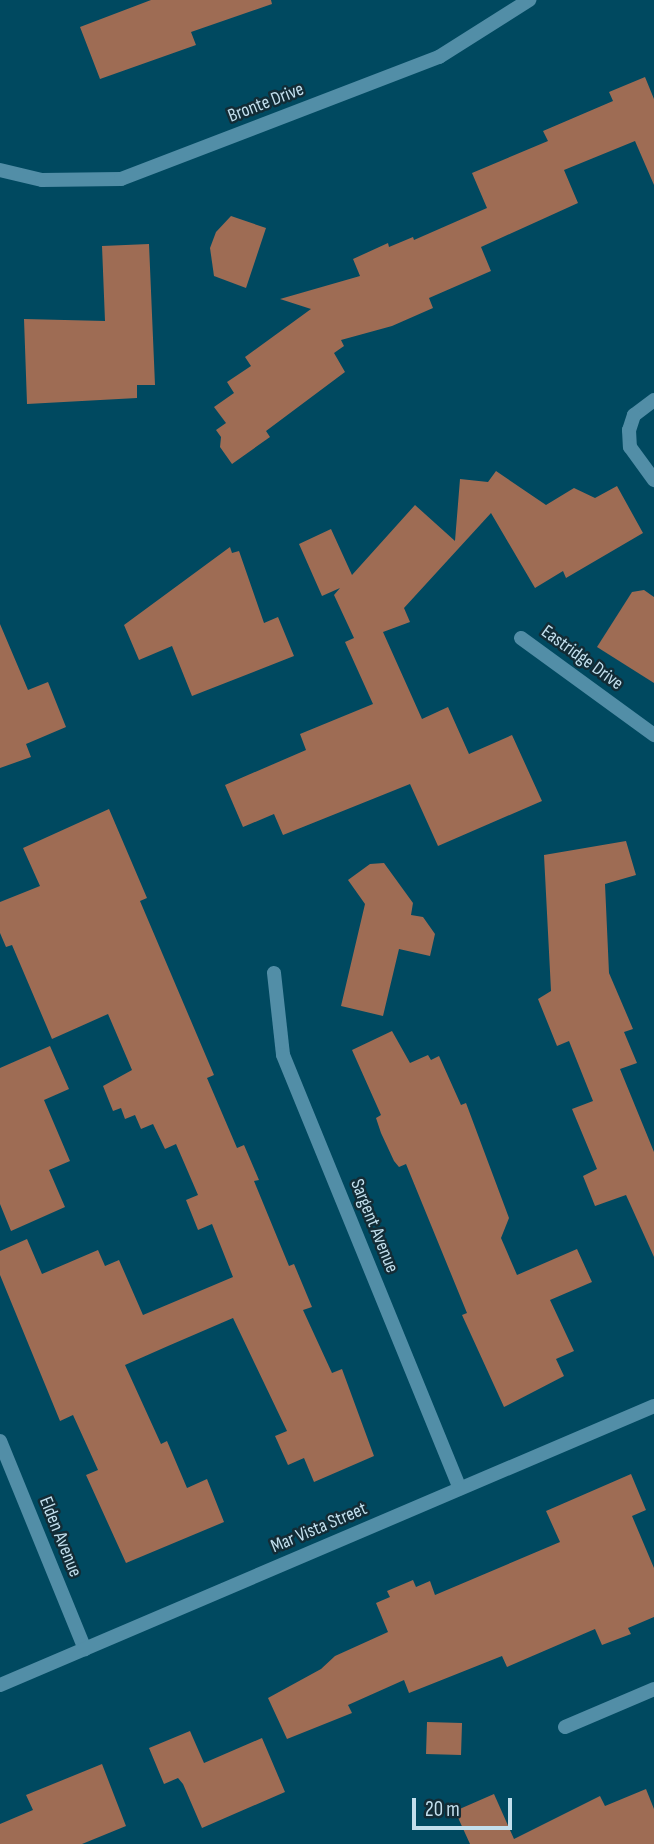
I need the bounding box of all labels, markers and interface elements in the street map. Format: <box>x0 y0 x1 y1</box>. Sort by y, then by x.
street label: Bronte Drive <box>225 78 307 128</box>
street label: Eastridge Drive <box>537 621 627 695</box>
street label: Sargent Avenue <box>345 1176 403 1276</box>
street label: Elden Avenue <box>34 1494 86 1580</box>
street label: Mar Vista Street <box>268 1498 370 1558</box>
scale bar <box>416 1784 516 1828</box>
text: 20 m <box>425 1797 460 1822</box>

